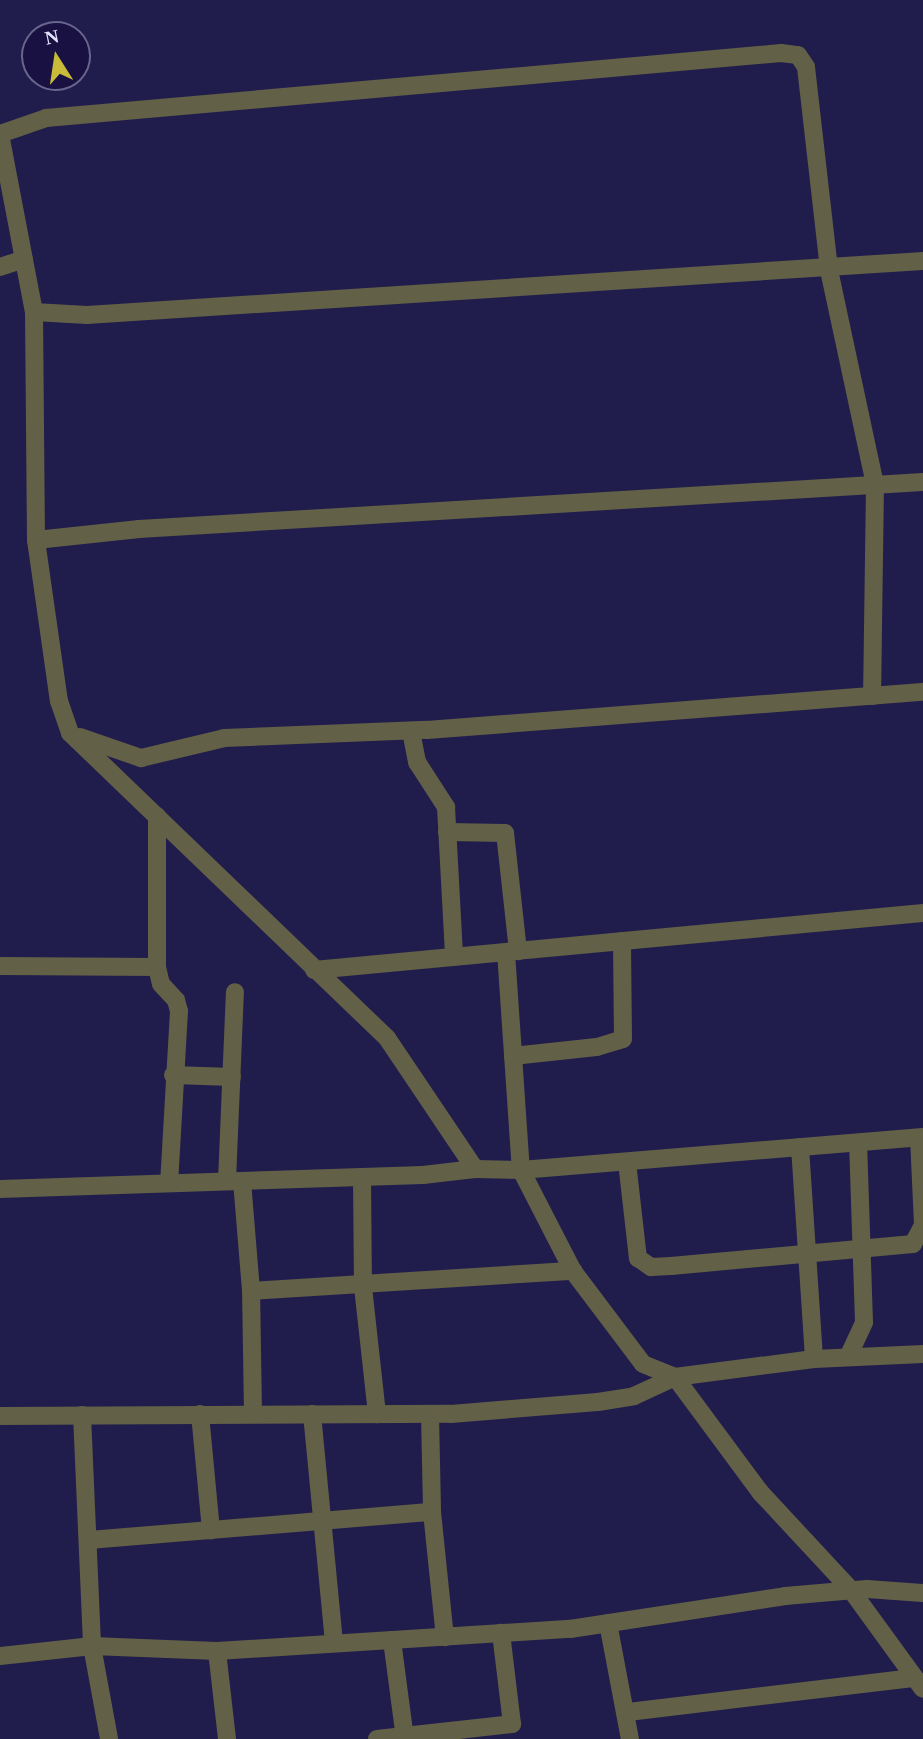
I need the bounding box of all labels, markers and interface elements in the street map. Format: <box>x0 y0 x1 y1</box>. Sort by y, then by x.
north arrow <box>21 21 91 91</box>
text: N <box>43 25 61 49</box>

